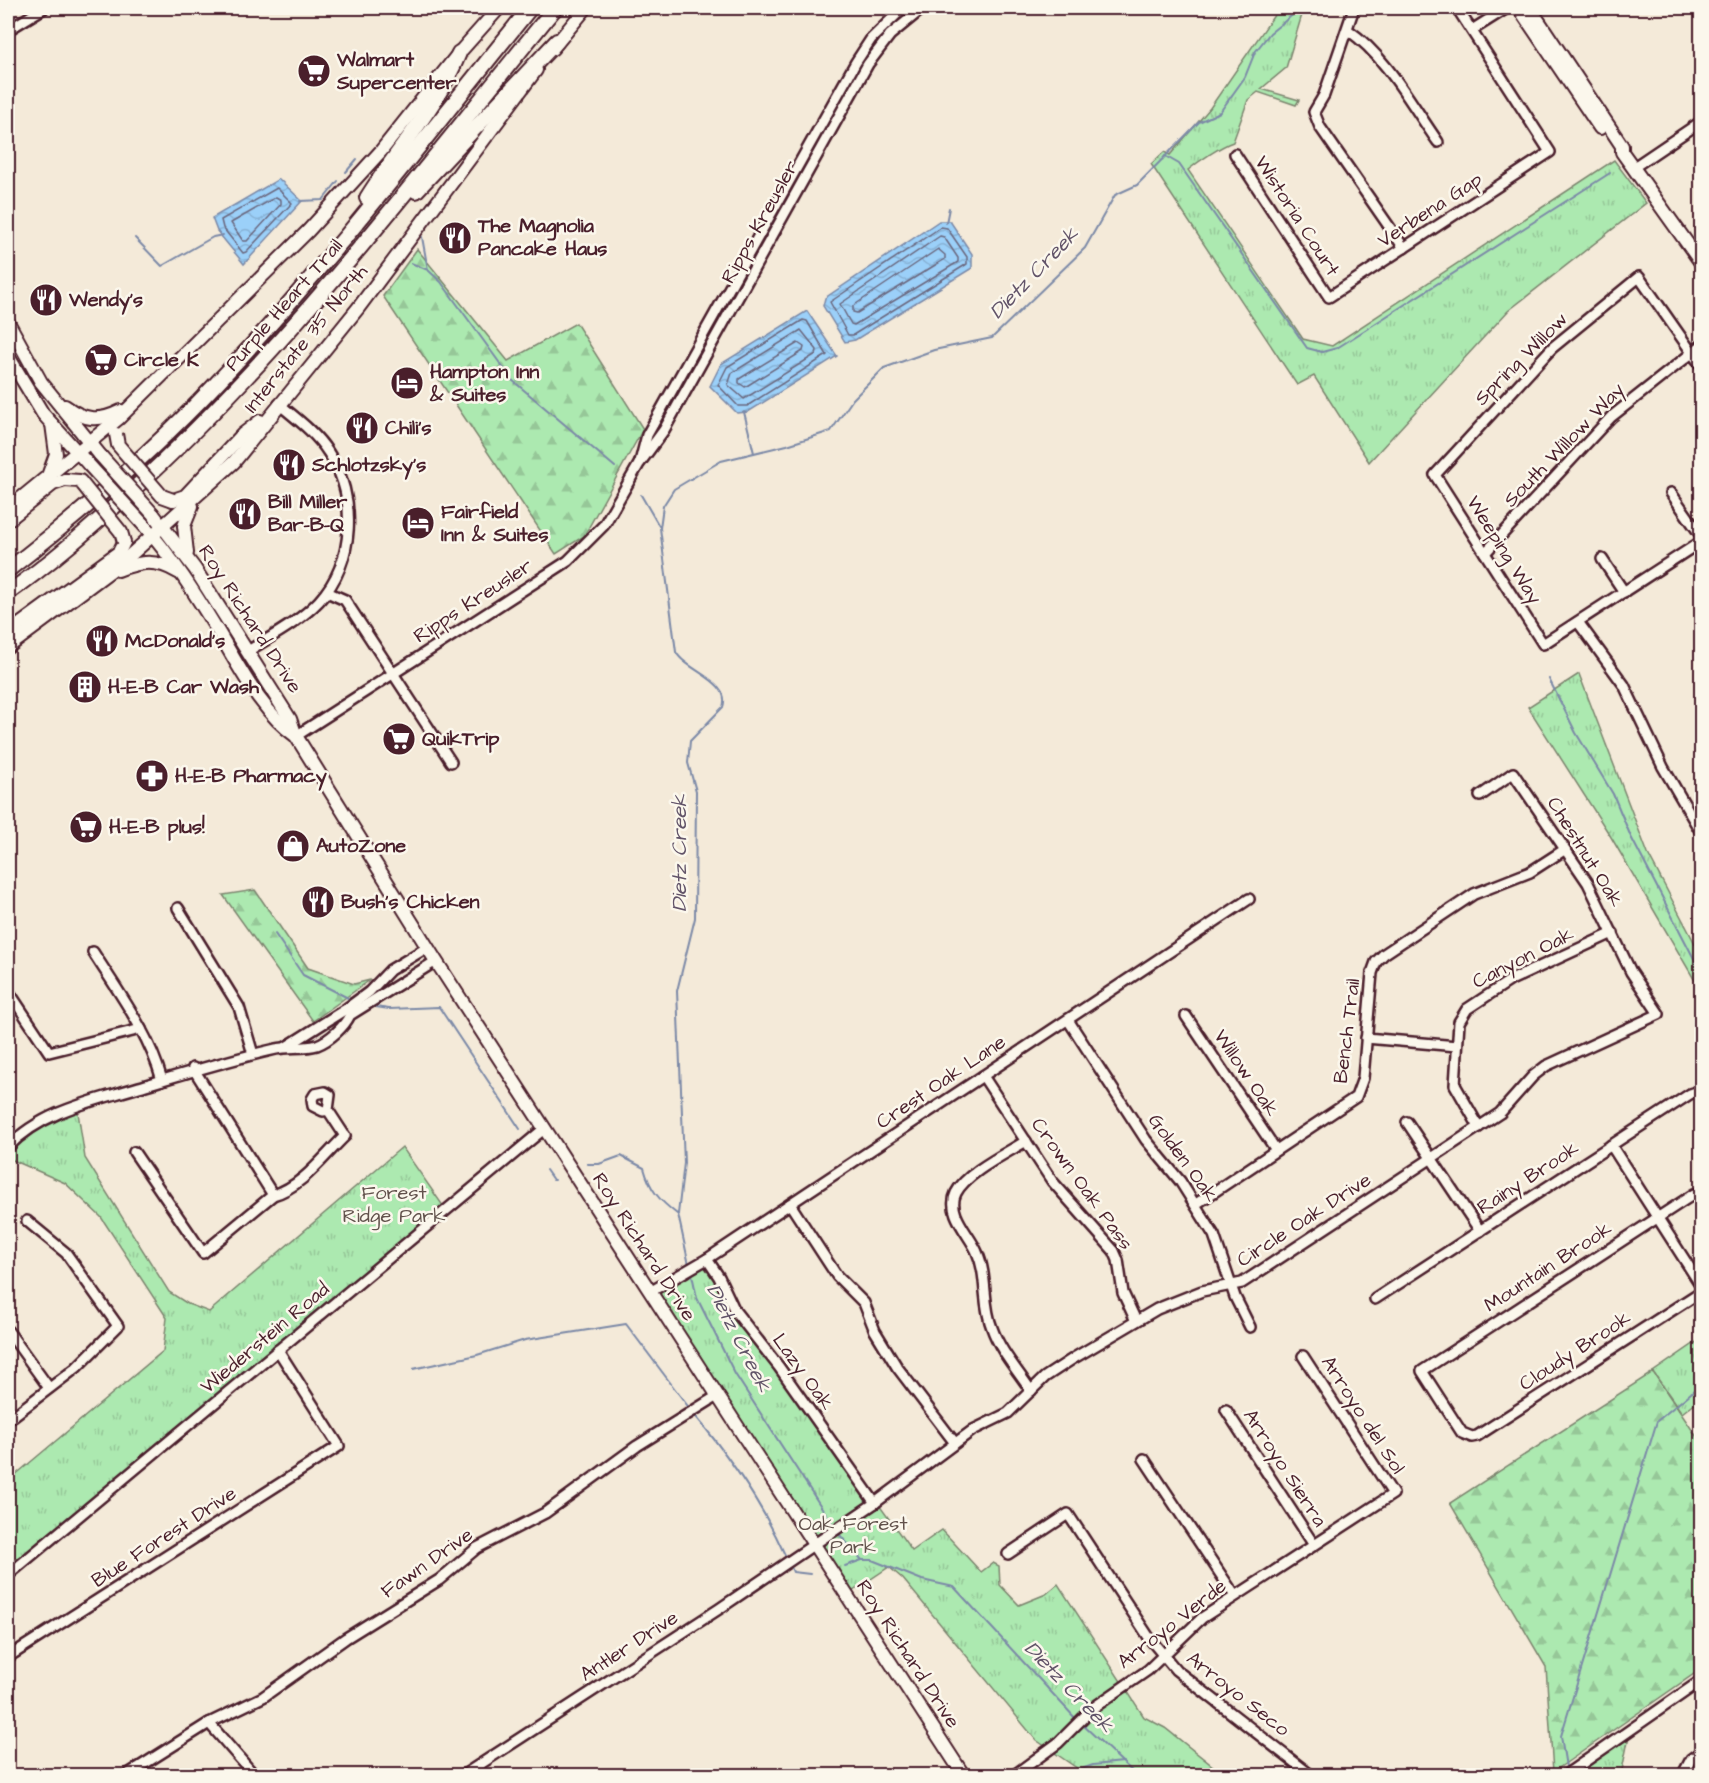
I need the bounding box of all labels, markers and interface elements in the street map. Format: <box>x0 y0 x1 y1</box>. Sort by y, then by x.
place label: Walmart Supercenter <box>336 46 457 97</box>
supermarket icon: Walmart Supercenter <box>296 53 332 89</box>
street label: Wistoria Court <box>1248 150 1346 282</box>
street label: Ripps Kreusler <box>715 155 805 289</box>
street label: Verbena Gap <box>1372 166 1488 254</box>
place label: The Magnolia Pancake Haus <box>477 212 607 263</box>
restaurant icon: The Magnolia Pancake Haus <box>437 220 473 256</box>
water label: Dietz Creek <box>983 220 1086 325</box>
street label: Purple Heart Trail <box>219 233 349 377</box>
street label: Interstate 35 North <box>237 259 375 419</box>
restaurant icon: Wendy's <box>28 282 64 318</box>
place label: Wendy's <box>68 286 143 315</box>
street label: Spring Willow <box>1468 306 1575 413</box>
supermarket icon: Circle K <box>83 342 119 378</box>
place label: Circle K <box>124 346 200 374</box>
place label: Hampton Inn & Suites <box>429 358 539 409</box>
hotel icon: Hampton Inn & Suites <box>389 365 425 401</box>
street label: South Willow Way <box>1497 376 1632 514</box>
restaurant icon: Chili's <box>344 410 380 446</box>
place label: Chili's <box>385 414 432 442</box>
restaurant icon: Schlotzsky's <box>271 447 307 483</box>
place label: Schlotzsky's <box>311 451 426 480</box>
place label: Bill Miller Bar-B-Q <box>268 488 348 539</box>
street label: Weeping Way <box>1459 490 1548 610</box>
restaurant icon: Bill Miller Bar-B-Q <box>227 496 263 532</box>
place label: Fairfield Inn & Suites <box>441 498 548 549</box>
hotel icon: Fairfield Inn & Suites <box>400 505 436 541</box>
street label: Roy Richard Drive <box>191 539 309 699</box>
street label: Ripps Kreusler <box>408 552 538 650</box>
restaurant icon: McDonald's <box>84 623 120 659</box>
place label: McDonald's <box>125 627 225 655</box>
building icon: H-E-B Car Wash <box>67 669 103 705</box>
place label: H-E-B Car Wash <box>108 673 260 701</box>
supermarket icon: QuikTrip <box>381 721 417 757</box>
place label: QuikTrip <box>422 725 500 753</box>
pharmacy icon: H-E-B Pharmacy <box>134 758 170 794</box>
place label: H-E-B Pharmacy <box>175 762 327 791</box>
street label: Chestnut Oak <box>1540 792 1630 912</box>
water label: Dietz Creek <box>665 793 694 912</box>
supermarket icon: H-E-B plus! <box>68 809 104 845</box>
place label: H-E-B plus! <box>109 813 205 841</box>
shop icon: AutoZone <box>275 828 311 864</box>
place label: AutoZone <box>316 832 406 860</box>
restaurant icon: Bush's Chicken <box>300 884 336 920</box>
place label: Bush's Chicken <box>341 888 479 916</box>
street label: Canyon Oak <box>1467 920 1579 996</box>
street label: Bench Trail <box>1327 977 1367 1085</box>
street label: Willow Oak <box>1207 1024 1285 1122</box>
street label: Crest Oak Lane <box>871 1028 1012 1136</box>
street label: Golden Oak <box>1141 1108 1225 1208</box>
street label: Crown Oak Pass <box>1024 1112 1140 1256</box>
street label: Rainy Brook <box>1472 1135 1585 1222</box>
street label: Circle Oak Drive <box>1231 1166 1377 1274</box>
street label: Roy Richard Drive <box>585 1167 703 1327</box>
park label: Forest Ridge Park <box>343 1179 445 1231</box>
street label: Mountain Brook <box>1479 1215 1617 1319</box>
street label: Wiederstein Road <box>194 1276 336 1400</box>
water label: Dietz Creek <box>699 1279 779 1398</box>
street label: Cloudy Brook <box>1514 1304 1637 1398</box>
street label: Lazy Oak <box>765 1328 840 1417</box>
street label: Arroyo del Sol <box>1313 1350 1412 1480</box>
street label: Arroyo Sierra <box>1236 1404 1334 1533</box>
street label: Blue Forest Drive <box>86 1480 242 1594</box>
park label: Oak Forest Park <box>799 1510 907 1561</box>
street label: Fawn Drive <box>375 1521 479 1605</box>
street label: Arroyo Verde <box>1111 1572 1233 1676</box>
street label: Roy Richard Drive <box>849 1574 967 1734</box>
street label: Antler Drive <box>574 1604 684 1688</box>
water label: Dietz Creek <box>1018 1635 1121 1740</box>
street label: Arroyo Seco <box>1180 1645 1295 1744</box>

